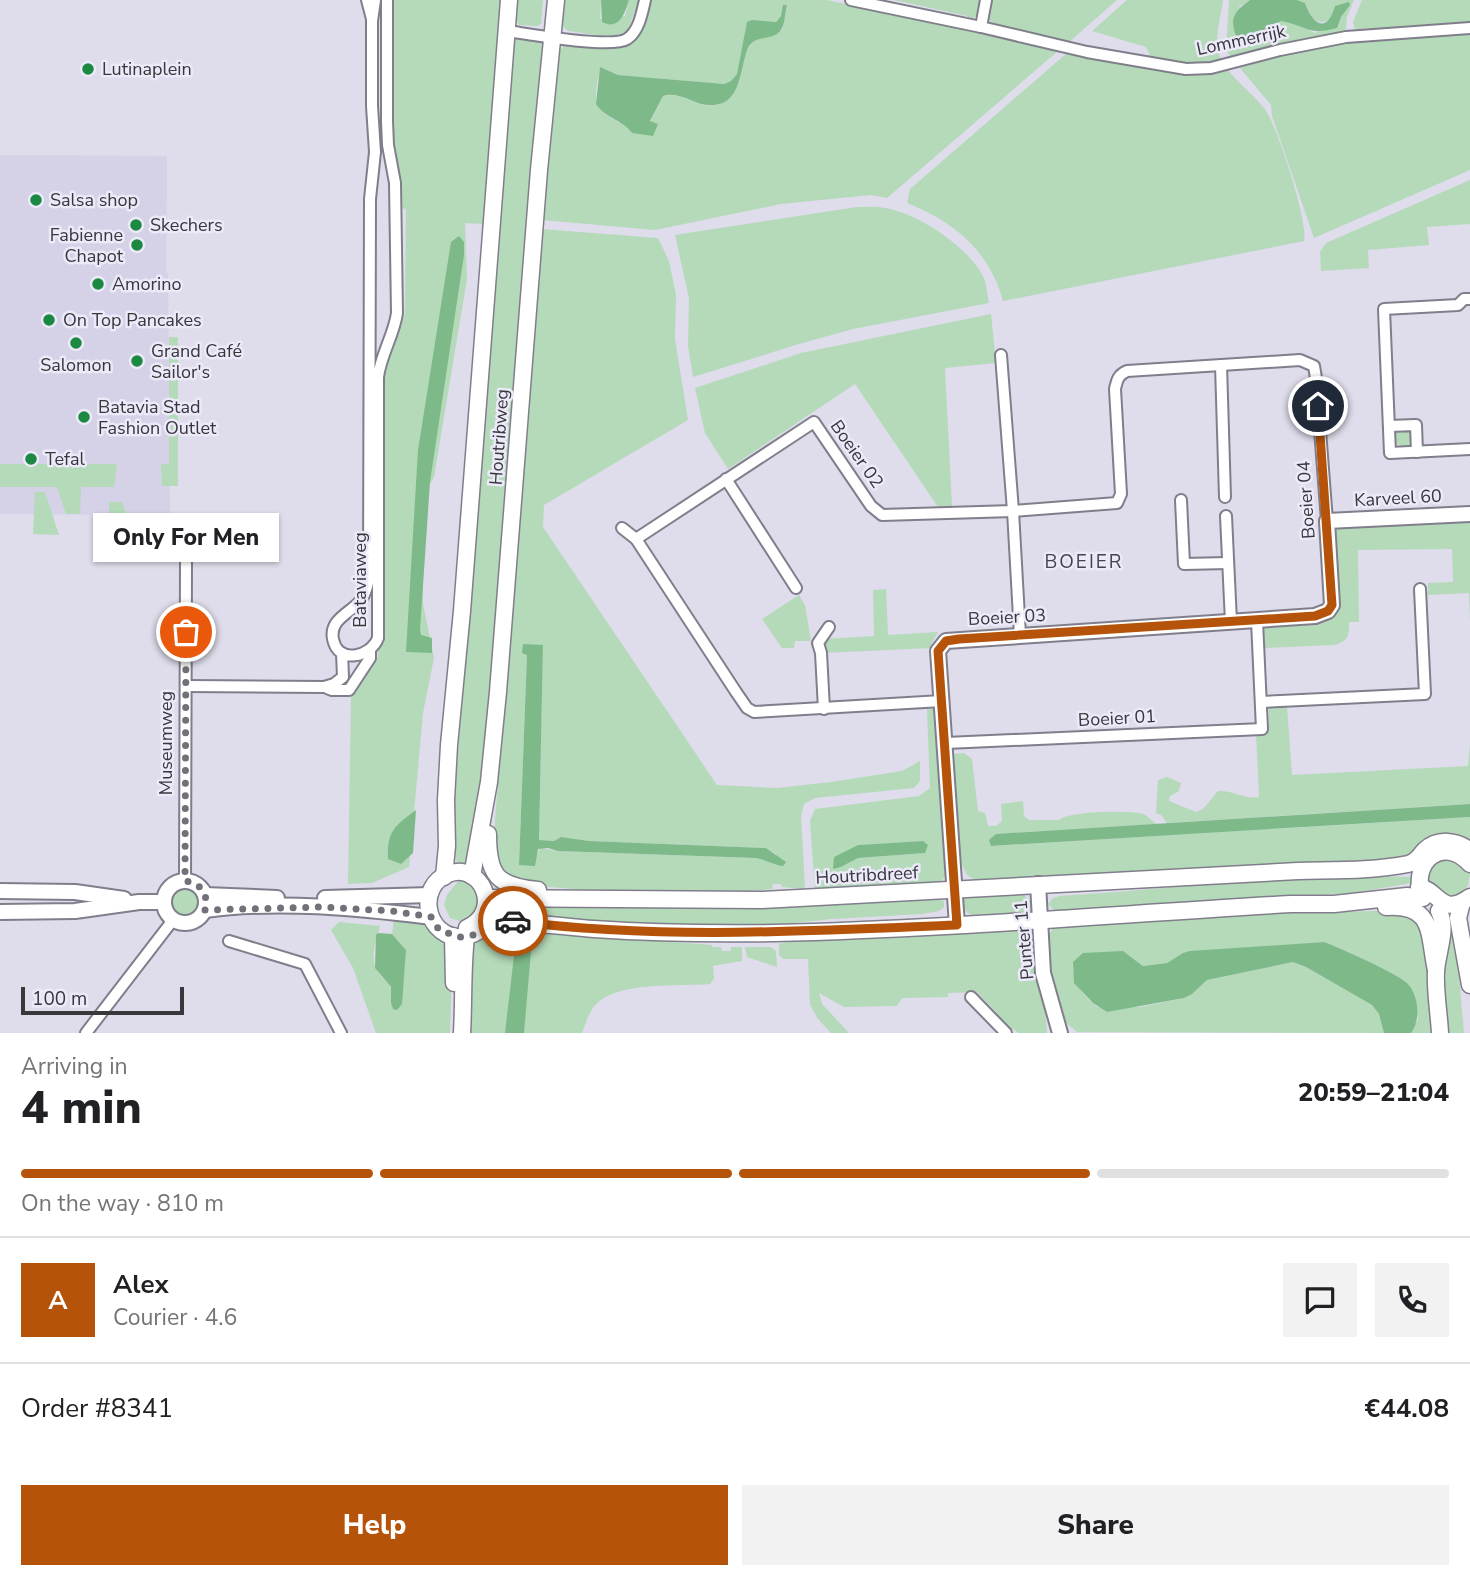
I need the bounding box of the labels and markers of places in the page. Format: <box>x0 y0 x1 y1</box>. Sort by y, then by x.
place label: Lutinaplein <box>102 57 192 81</box>
marker: Lutinaplein <box>80 61 96 77</box>
place label: Salsa shop <box>50 188 138 212</box>
marker: Salsa shop <box>28 192 44 208</box>
place label: Skechers <box>150 213 223 237</box>
marker: Skechers <box>128 217 144 233</box>
place label: Fabienne Chapot <box>50 223 124 268</box>
marker: Fabienne Chapot <box>129 237 145 253</box>
place label: Amorino <box>112 272 181 296</box>
marker: Amorino <box>90 276 106 292</box>
place label: On Top Pancakes <box>63 308 202 332</box>
marker: On Top Pancakes <box>41 312 57 328</box>
marker: Salomon <box>68 335 84 351</box>
place label: Grand Café Sailor's <box>151 339 242 384</box>
place label: Salomon <box>40 353 112 377</box>
marker: Grand Café Sailor's <box>129 353 145 369</box>
pin <box>1288 376 1348 436</box>
place label: Batavia Stad Fashion Outlet <box>98 395 217 440</box>
marker: Batavia Stad Fashion Outlet <box>76 409 92 425</box>
place label: Tefal <box>45 447 85 471</box>
marker: Tefal <box>23 451 39 467</box>
callout: Only For Men <box>93 513 279 562</box>
pin <box>156 602 216 662</box>

